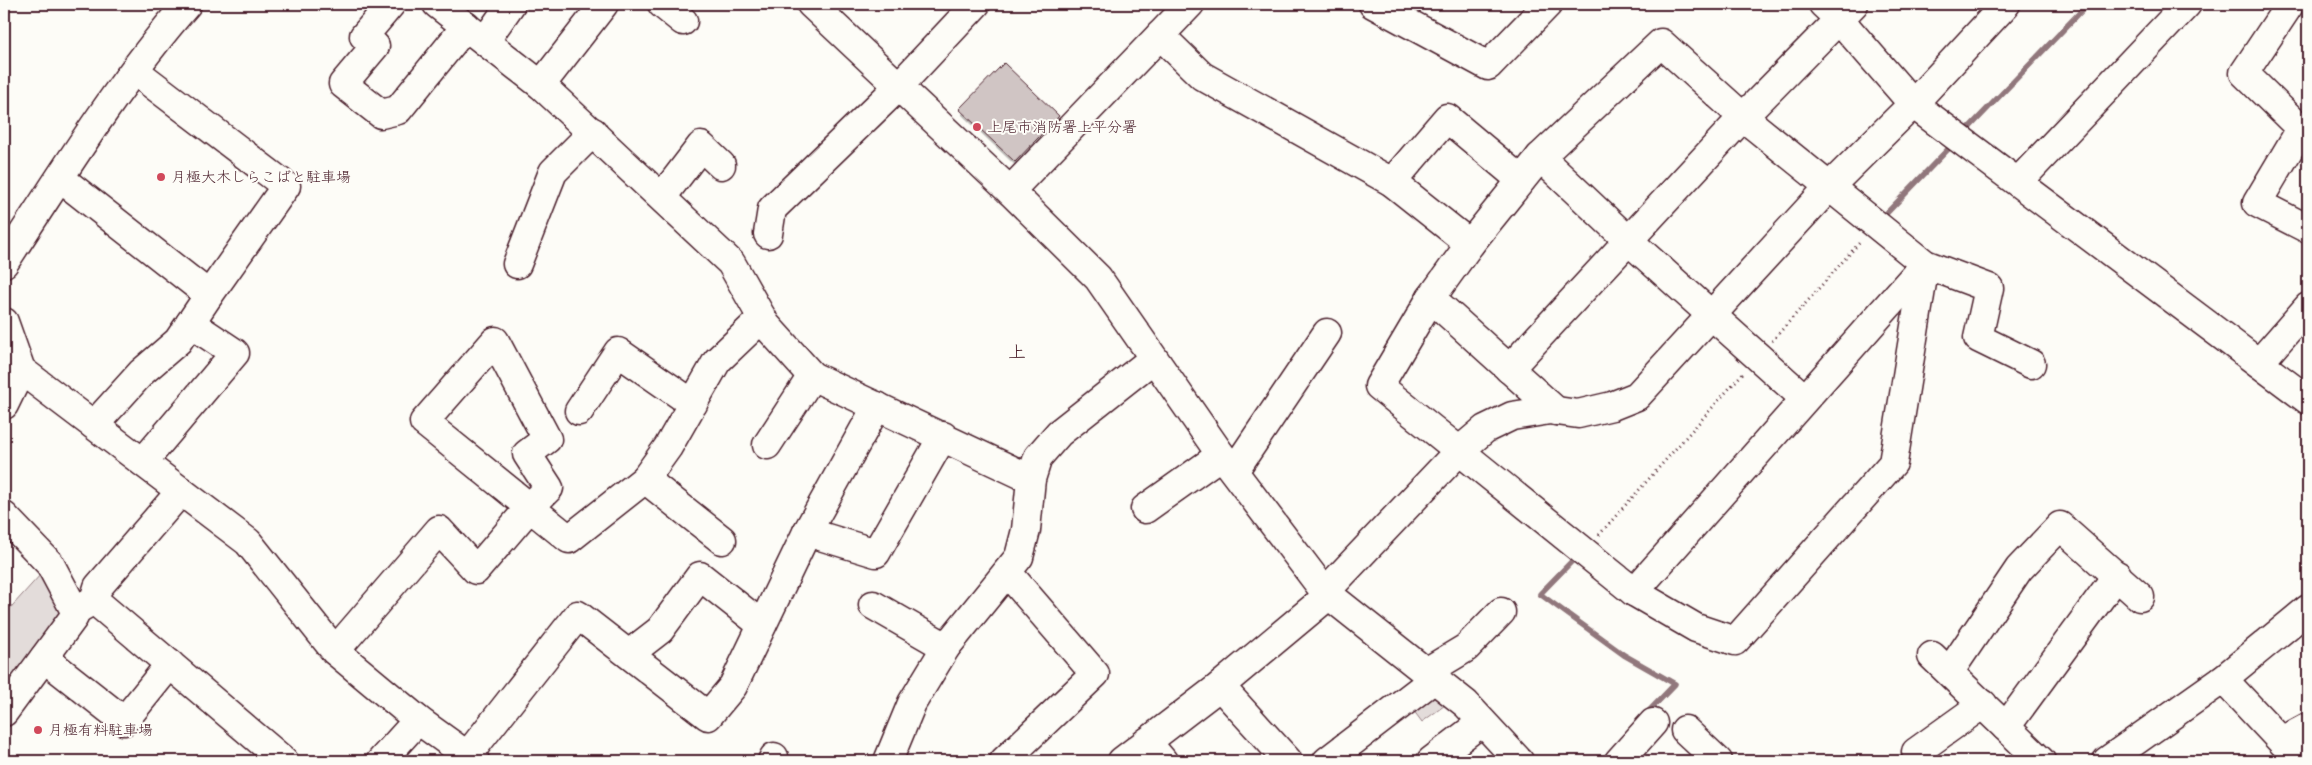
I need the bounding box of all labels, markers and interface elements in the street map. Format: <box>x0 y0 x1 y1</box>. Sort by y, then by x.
place label: 上尾市消防署上平分署 <box>987 117 1137 138</box>
marker: 上尾市消防署上平分署 <box>971 121 983 133</box>
place label: 月極大木しらこばと駐車場 <box>171 167 351 188</box>
marker: 月極大木しらこばと駐車場 <box>155 171 167 183</box>
district label: 上 <box>1008 340 1026 365</box>
place label: 月極有料駐車場 <box>48 720 153 741</box>
marker: 月極有料駐車場 <box>32 724 44 736</box>

